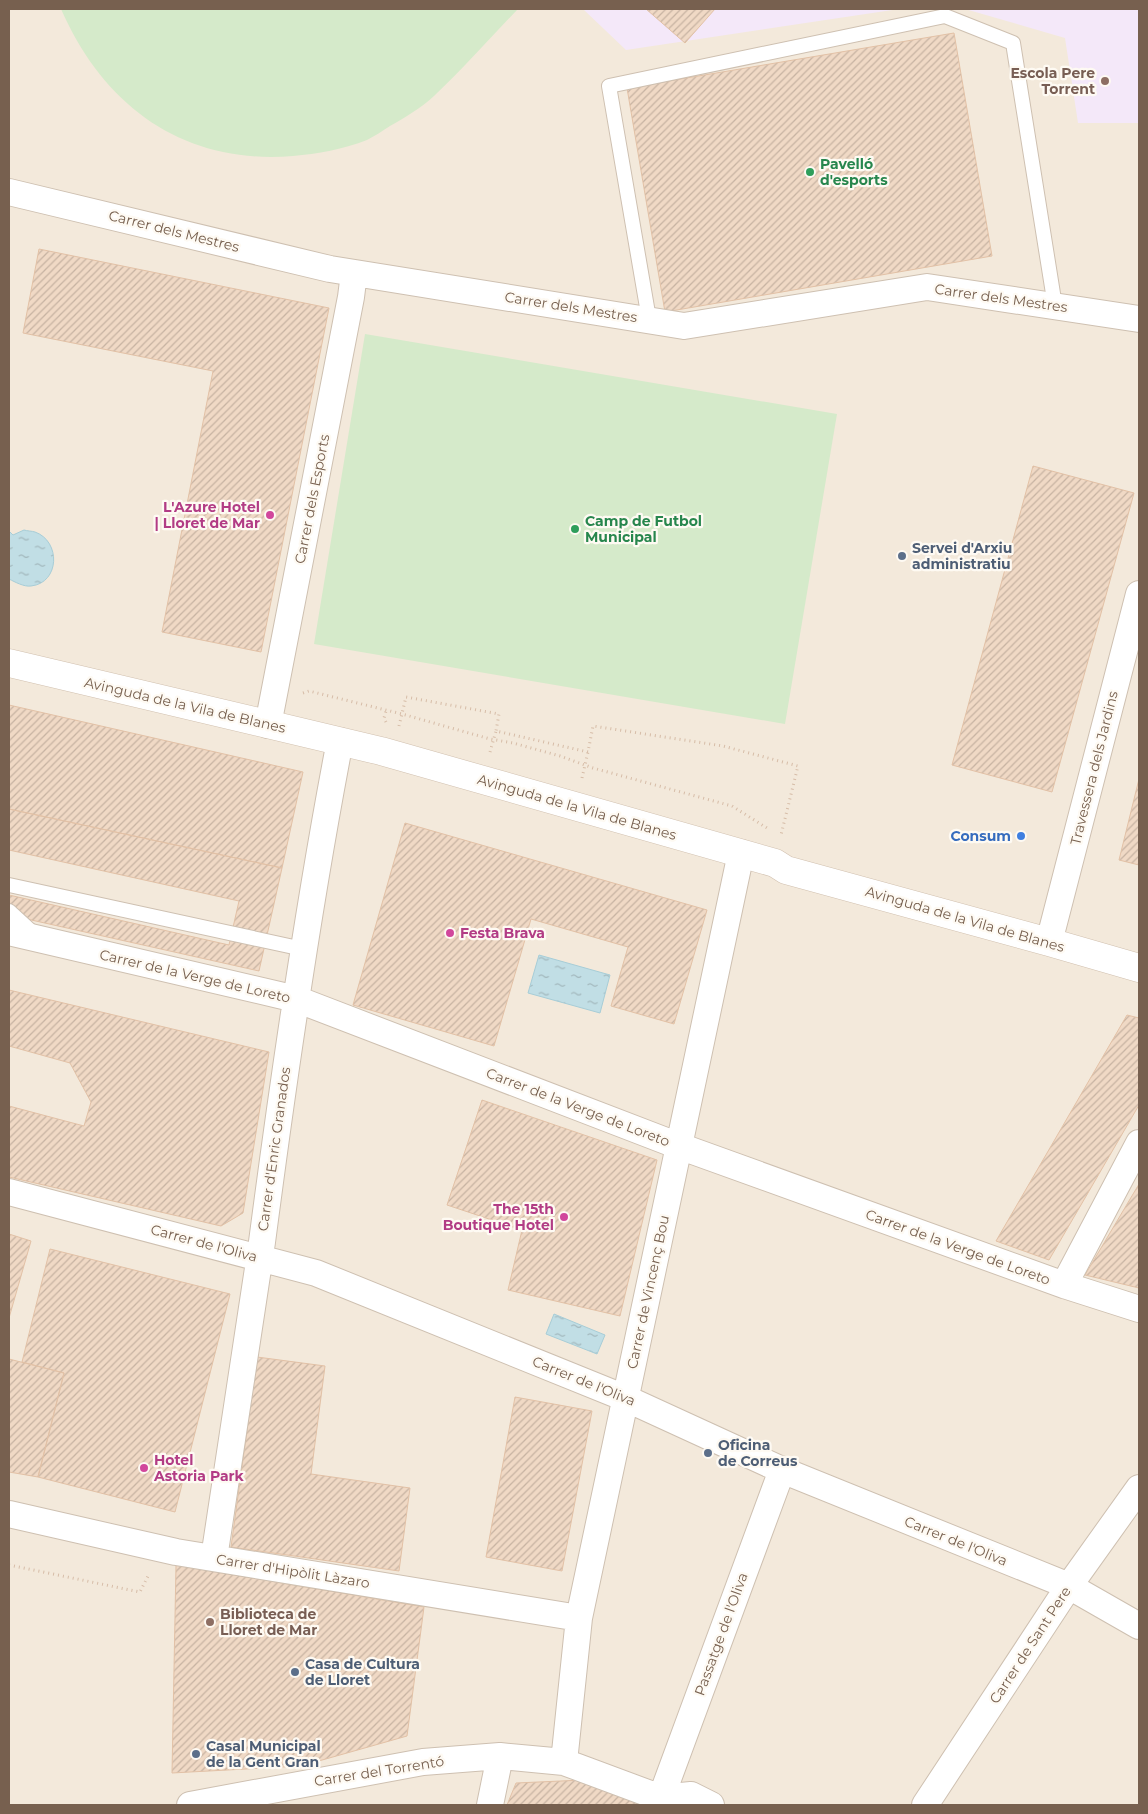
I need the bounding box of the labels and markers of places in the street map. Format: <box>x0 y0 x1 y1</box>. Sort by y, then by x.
place label: Escola Pere Torrent <box>1010 64 1095 98</box>
marker: Escola Pere Torrent <box>1099 75 1111 87</box>
place label: Pavelló d'esports <box>820 155 888 189</box>
marker: Pavelló d'esports <box>804 166 816 178</box>
place label: L'Azure Hotel | Lloret de Mar <box>155 498 260 532</box>
marker: L'Azure Hotel | Lloret de Mar <box>264 509 276 521</box>
place label: Camp de Futbol Municipal <box>585 512 702 546</box>
marker: Camp de Futbol Municipal <box>569 523 581 535</box>
place label: Servei d'Arxiu administratiu <box>912 539 1012 573</box>
marker: Servei d'Arxiu administratiu <box>896 550 908 562</box>
place label: Consum <box>951 827 1011 845</box>
marker: Consum <box>1015 830 1027 842</box>
place label: Festa Brava <box>460 924 545 942</box>
marker: Festa Brava <box>444 927 456 939</box>
place label: The 15th Boutique Hotel <box>443 1200 554 1234</box>
marker: The 15th Boutique Hotel <box>558 1211 570 1223</box>
place label: Oficina de Correus <box>718 1436 798 1470</box>
marker: Oficina de Correus <box>702 1447 714 1459</box>
place label: Hotel Astoria Park <box>153 1451 245 1485</box>
marker: Hotel Astoria Park <box>138 1462 150 1474</box>
place label: Biblioteca de Lloret de Mar <box>220 1605 317 1639</box>
marker: Biblioteca de Lloret de Mar <box>204 1616 216 1628</box>
place label: Casa de Cultura de Lloret <box>305 1655 420 1689</box>
marker: Casa de Cultura de Lloret <box>289 1666 301 1678</box>
place label: Casal Municipal de la Gent Gran <box>206 1737 321 1771</box>
marker: Casal Municipal de la Gent Gran <box>190 1748 202 1760</box>

